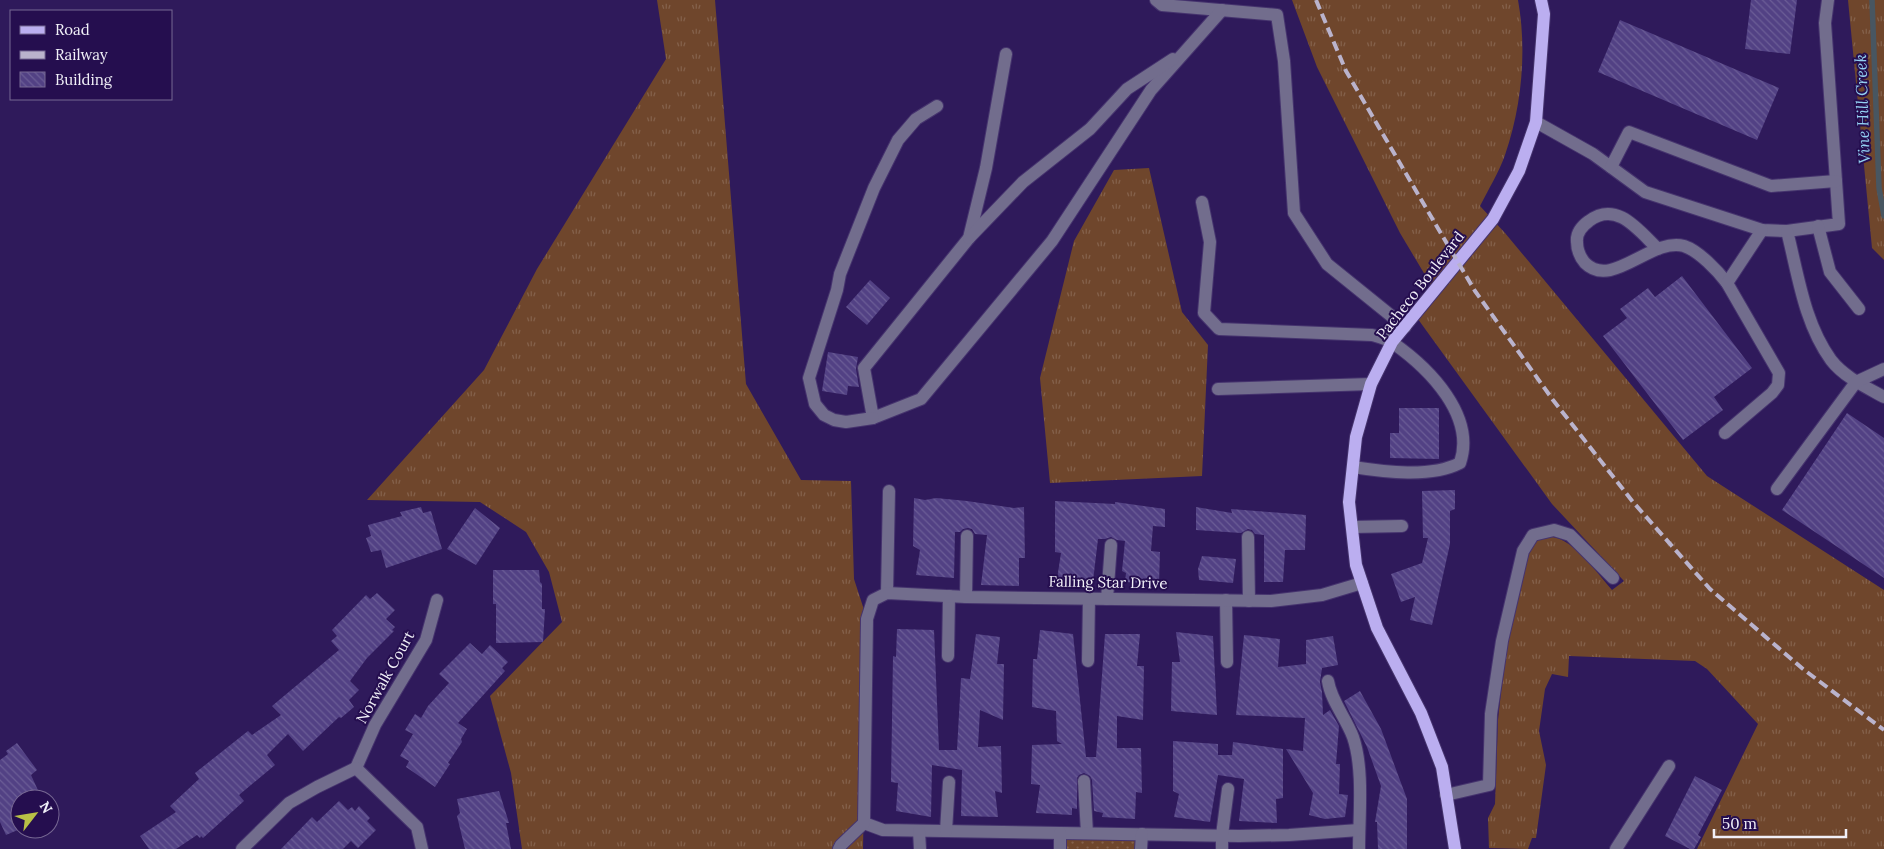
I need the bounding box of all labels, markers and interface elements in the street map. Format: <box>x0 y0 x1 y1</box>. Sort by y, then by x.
legend <box>10 10 172 100</box>
text: Road <box>55 20 90 39</box>
text: Railway <box>55 45 108 64</box>
water label: Vine Hill Creek <box>1850 54 1874 164</box>
text: Building <box>55 70 113 89</box>
street label: Pacheco Boulevard <box>1372 227 1468 343</box>
street label: Falling Star Drive <box>1048 571 1168 593</box>
street label: Norwalk Court <box>352 627 418 727</box>
north arrow <box>10 789 60 839</box>
text: N <box>36 798 57 817</box>
scale bar <box>1714 806 1846 838</box>
text: 50 m <box>1722 814 1757 833</box>

